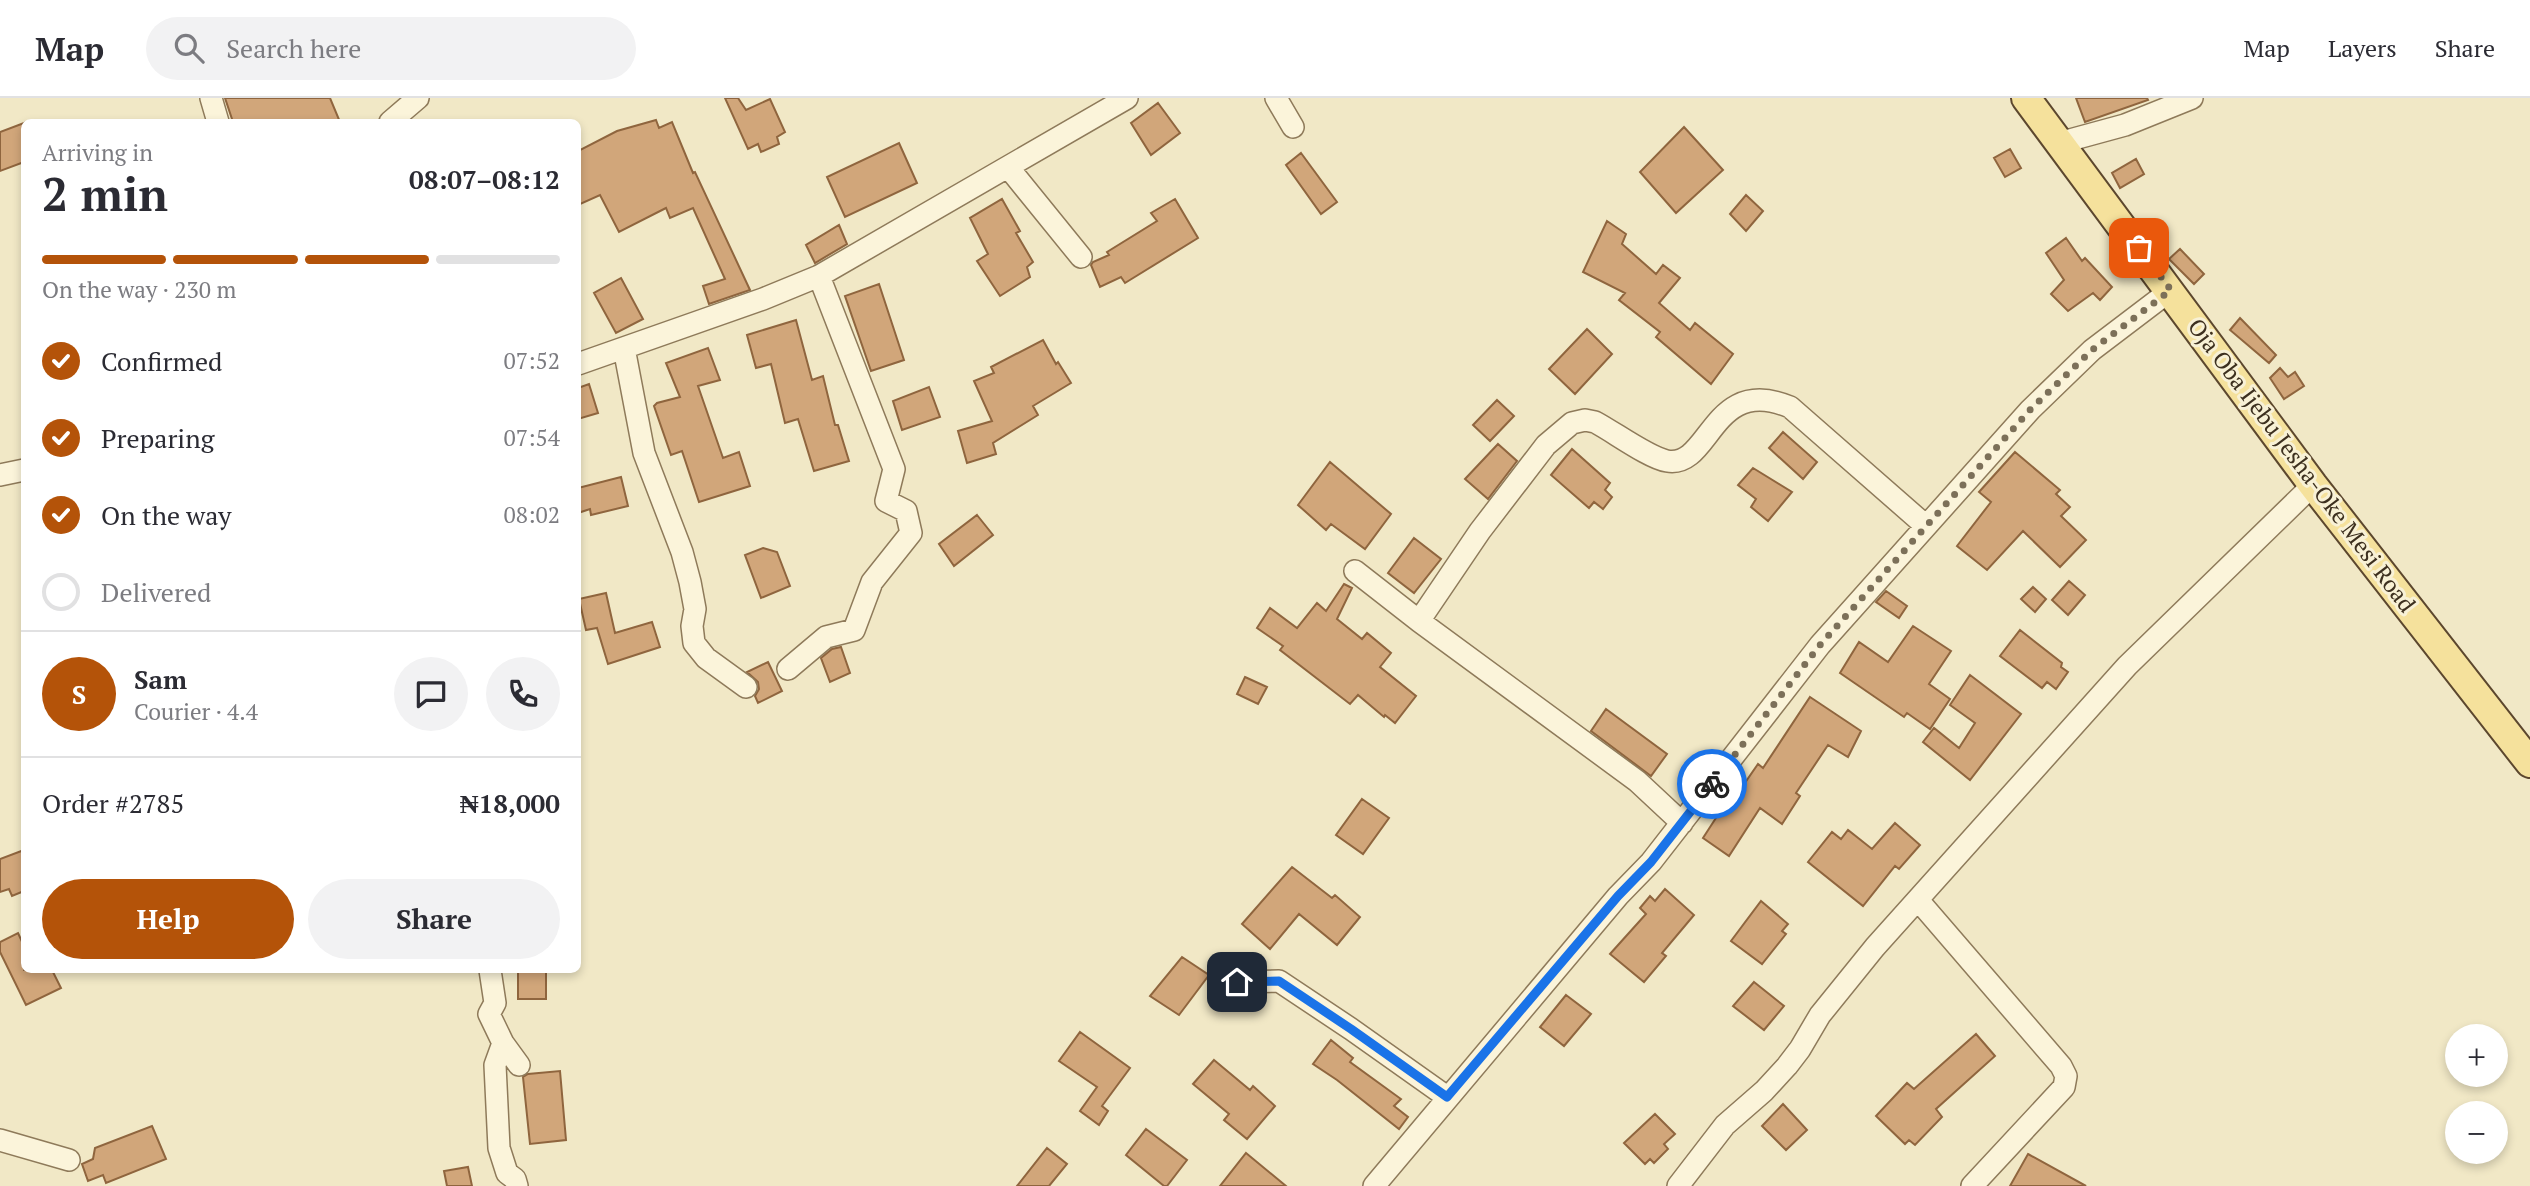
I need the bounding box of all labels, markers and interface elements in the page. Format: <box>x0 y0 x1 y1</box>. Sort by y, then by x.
search box <box>146 17 636 80</box>
text: Map <box>35 27 104 70</box>
icon: search <box>170 29 208 67</box>
text: Search here <box>226 31 361 65</box>
text: Map <box>2243 32 2290 64</box>
text: Layers <box>2328 32 2397 64</box>
text: Share <box>2435 32 2495 64</box>
text: Arriving in <box>42 137 153 168</box>
text: 08:07–08:12 <box>409 162 560 196</box>
text: 2 min <box>42 163 168 224</box>
pin <box>2109 218 2169 278</box>
icon: bag <box>2120 229 2158 267</box>
text: On the way · 230 m <box>42 274 236 305</box>
street label: Oja Oba Ijebu Jesha-Oke Mesi Road <box>2181 312 2423 618</box>
icon: check <box>42 342 80 380</box>
text: Confirmed <box>101 344 222 378</box>
text: 07:52 <box>503 345 560 376</box>
icon: check <box>42 419 80 457</box>
text: Preparing <box>101 421 214 455</box>
text: 07:54 <box>503 422 560 453</box>
icon: check <box>42 496 80 534</box>
text: On the way <box>101 498 232 532</box>
text: 08:02 <box>503 499 560 530</box>
text: Delivered <box>101 575 211 609</box>
button: chat <box>394 657 468 731</box>
button: phone <box>486 657 560 731</box>
text: Sam <box>134 662 187 696</box>
text: S <box>72 677 86 711</box>
text: Courier · 4.4 <box>134 696 258 727</box>
courier <box>1677 749 1747 819</box>
icon: bike <box>1693 765 1731 803</box>
text: Order #2785 <box>42 786 184 820</box>
text: ₦18,000 <box>460 786 560 820</box>
button: Help <box>42 879 294 959</box>
button: Share <box>308 879 560 959</box>
pin <box>1207 952 1267 1012</box>
icon: home <box>1218 963 1256 1001</box>
map controls <box>2445 1024 2508 1164</box>
button: + <box>2445 1024 2508 1087</box>
button: − <box>2445 1101 2508 1164</box>

